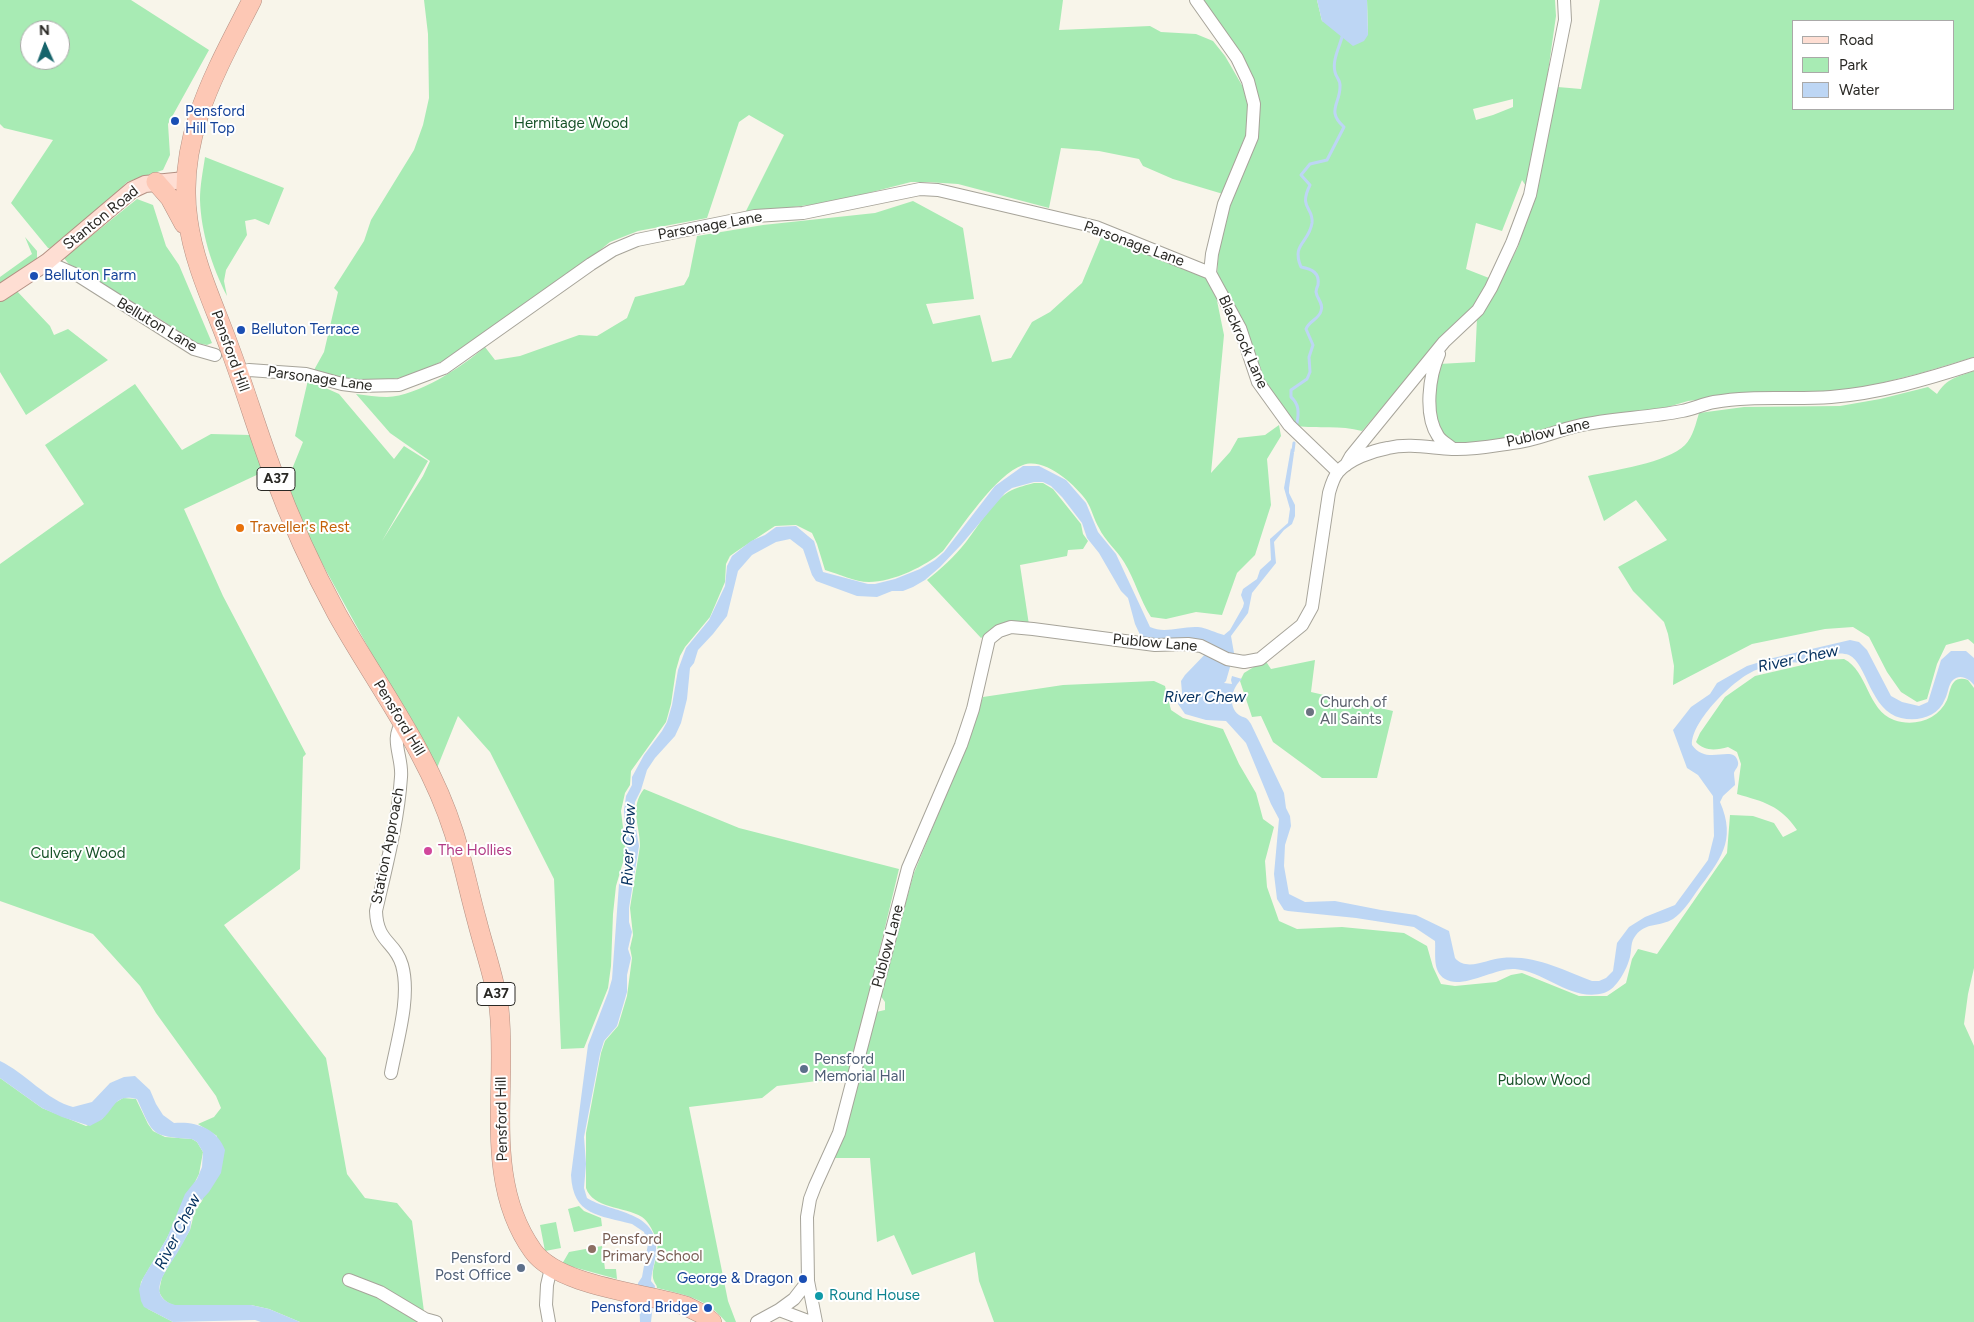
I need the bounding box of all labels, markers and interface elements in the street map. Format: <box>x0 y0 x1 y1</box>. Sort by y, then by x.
north arrow <box>20 20 70 70</box>
legend <box>1792 20 1954 110</box>
text: N <box>39 22 50 39</box>
text: Road <box>1839 31 1874 49</box>
text: Park <box>1839 56 1868 74</box>
text: Water <box>1839 81 1879 99</box>
place label: Pensford Hill Top <box>185 103 245 138</box>
marker: Pensford Hill Top <box>169 115 181 127</box>
park label: Hermitage Wood <box>514 115 628 133</box>
street label: Stanton Road <box>60 182 142 254</box>
street label: Parsonage Lane <box>656 208 764 244</box>
street label: Parsonage Lane <box>1081 217 1187 271</box>
place label: Belluton Farm <box>44 267 136 285</box>
marker: Belluton Farm <box>28 270 40 282</box>
street label: Blackrock Lane <box>1214 292 1272 392</box>
street label: Belluton Lane <box>113 294 201 356</box>
street label: Pensford Hill <box>207 308 253 394</box>
place label: Belluton Terrace <box>251 321 359 339</box>
marker: Belluton Terrace <box>235 324 247 336</box>
street label: Parsonage Lane <box>266 363 374 395</box>
street label: Publow Lane <box>1505 415 1591 451</box>
road number: A37 <box>257 468 295 490</box>
place label: Traveller's Rest <box>250 519 350 537</box>
marker: Traveller's Rest <box>234 522 246 534</box>
street label: Publow Lane <box>1112 630 1198 656</box>
water label: River Chew <box>1756 641 1840 677</box>
street label: Pensford Hill <box>369 677 429 759</box>
water label: River Chew <box>1164 687 1246 707</box>
place label: Church of All Saints <box>1320 694 1387 729</box>
marker: Church of All Saints <box>1304 706 1316 718</box>
street label: Station Approach <box>368 786 408 906</box>
water label: River Chew <box>618 804 640 886</box>
place label: The Hollies <box>438 842 512 860</box>
park label: Culvery Wood <box>31 845 125 863</box>
marker: The Hollies <box>422 845 434 857</box>
street label: Publow Lane <box>868 903 908 989</box>
road number: A37 <box>477 982 515 1006</box>
place label: Pensford Memorial Hall <box>814 1051 905 1086</box>
marker: Pensford Memorial Hall <box>798 1063 810 1075</box>
park label: Publow Wood <box>1497 1072 1591 1090</box>
street label: Pensford Hill <box>492 1076 512 1162</box>
water label: River Chew <box>151 1191 205 1273</box>
place label: Pensford Primary School <box>602 1231 703 1266</box>
marker: Pensford Primary School <box>586 1243 598 1255</box>
place label: Pensford Post Office <box>435 1250 511 1285</box>
marker: Pensford Post Office <box>515 1262 527 1274</box>
place label: George & Dragon <box>677 1270 793 1288</box>
marker: George & Dragon <box>797 1273 809 1285</box>
place label: Round House <box>829 1287 920 1305</box>
marker: Round House <box>813 1290 825 1302</box>
place label: Pensford Bridge <box>591 1299 698 1317</box>
marker: Pensford Bridge <box>702 1302 714 1314</box>

